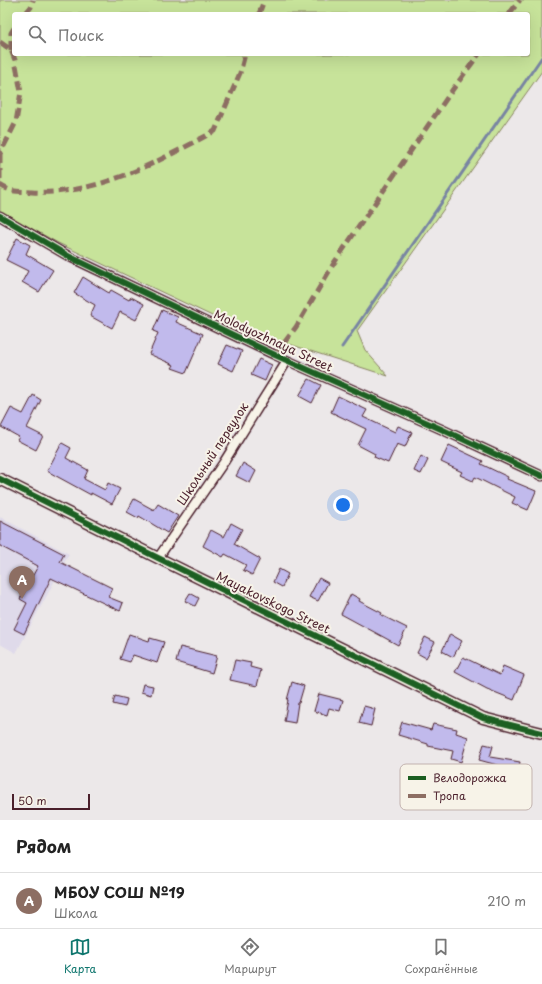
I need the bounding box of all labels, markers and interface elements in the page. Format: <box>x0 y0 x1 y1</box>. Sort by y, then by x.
search box <box>12 12 530 56</box>
icon: search <box>26 23 48 45</box>
text: Поиск <box>58 23 104 46</box>
street label: Molodyozhnaya Street <box>211 305 336 376</box>
street label: Школьный переулок <box>172 398 253 509</box>
your location <box>333 495 353 515</box>
pin: A <box>9 566 35 599</box>
street label: Mayakovskogo Street <box>214 567 333 637</box>
legend <box>400 764 532 810</box>
text: Велодорожка <box>433 769 506 786</box>
text: Тропа <box>433 787 466 804</box>
scale bar <box>12 792 90 811</box>
text: 50 m <box>18 792 47 809</box>
text: Рядом <box>16 833 71 859</box>
text: МБОУ СОШ №19 <box>54 880 185 903</box>
text: A <box>24 891 34 910</box>
text: 210 m <box>487 891 526 910</box>
text: Школа <box>54 903 98 922</box>
tab: Карта <box>64 936 96 977</box>
tab: Маршрут <box>224 936 276 977</box>
tab: Сохранённые <box>404 936 478 977</box>

